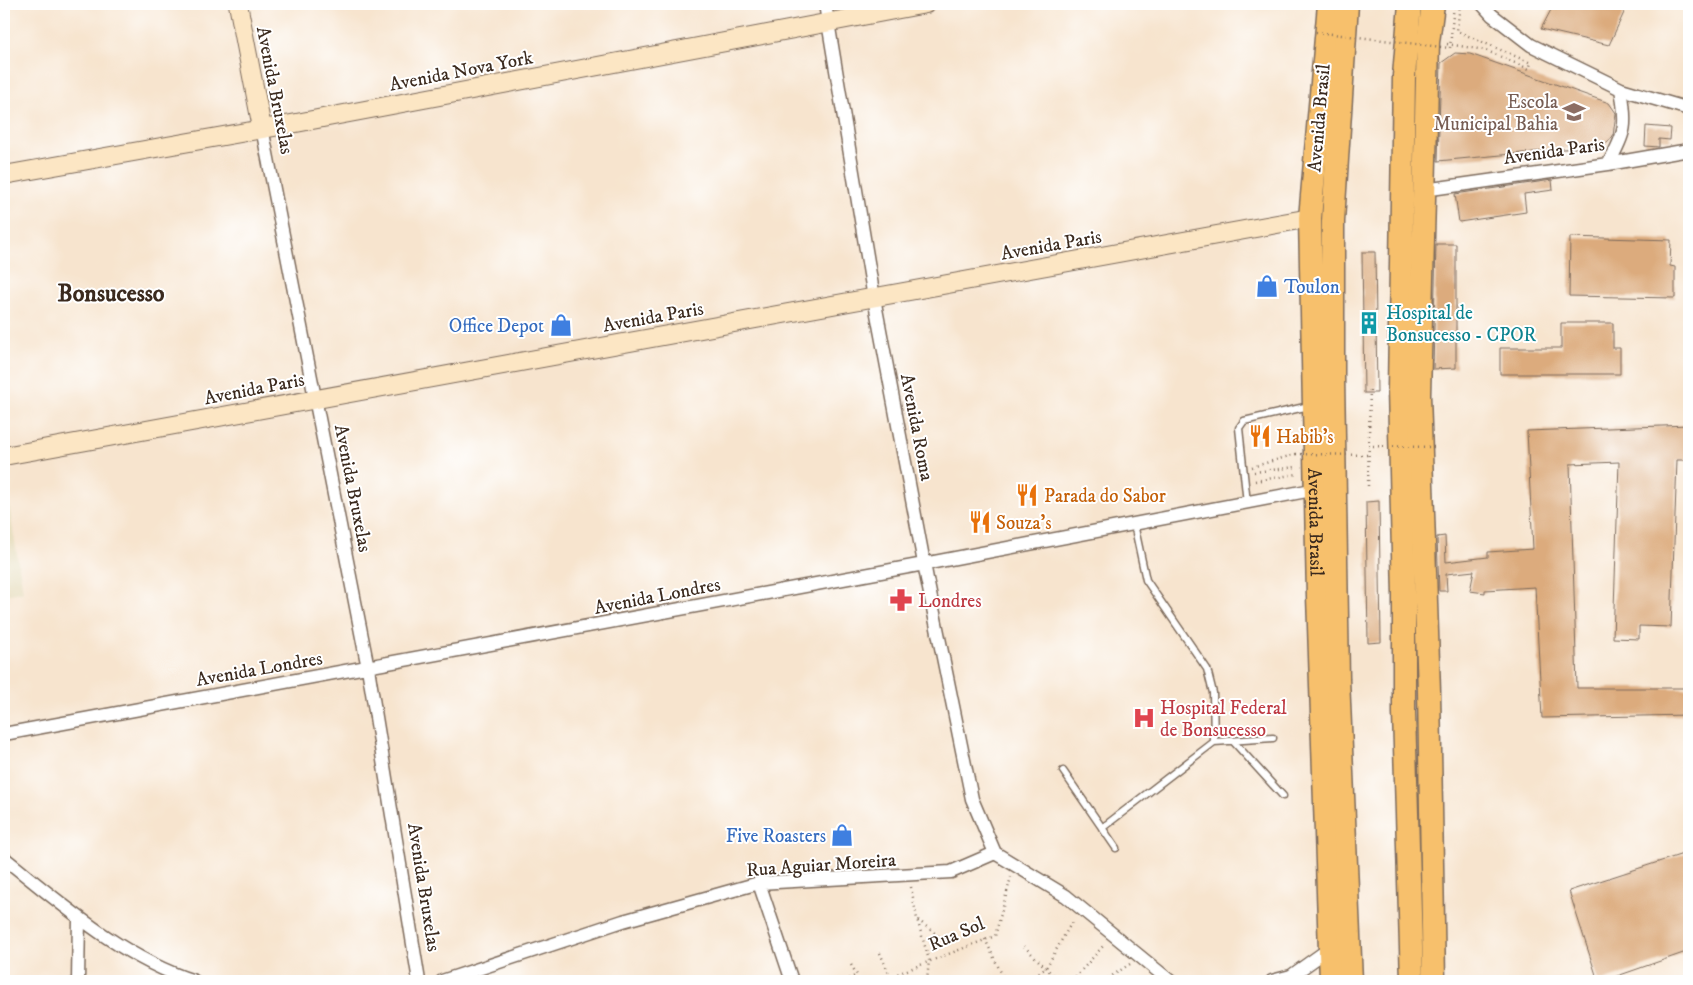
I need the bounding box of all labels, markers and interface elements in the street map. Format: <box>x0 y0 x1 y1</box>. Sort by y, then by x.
street label: Avenida Bruxelas <box>251 24 298 156</box>
street label: Avenida Nova York <box>388 46 536 97</box>
street label: Avenida Brasil <box>1303 63 1336 173</box>
place label: Escola Municipal Bahia <box>1433 91 1558 136</box>
school or university icon: Escola Municipal Bahia <box>1561 99 1587 125</box>
street label: Avenida Paris <box>1502 133 1606 170</box>
street label: Avenida Paris <box>999 225 1103 266</box>
shop icon: Toulon <box>1254 273 1280 299</box>
place label: Toulon <box>1284 276 1340 299</box>
district label: Bonsucesso <box>58 279 165 309</box>
street label: Avenida Paris <box>601 297 705 338</box>
place label: Hospital de Bonsucesso - CPOR <box>1386 302 1536 347</box>
building icon: Hospital de Bonsucesso - CPOR <box>1356 310 1382 336</box>
shop icon: Office Depot <box>548 312 574 338</box>
place label: Office Depot <box>449 315 544 338</box>
street label: Avenida Paris <box>202 368 306 410</box>
street label: Avenida Roma <box>895 372 938 483</box>
street label: Avenida Bruxelas <box>329 422 376 554</box>
restaurant icon: Habib's <box>1247 423 1273 449</box>
place label: Habib's <box>1276 426 1334 449</box>
street label: Avenida Brasil <box>1302 468 1328 577</box>
restaurant icon: Parada do Sabor <box>1014 482 1040 508</box>
place label: Parada do Sabor <box>1044 485 1166 508</box>
restaurant icon: Souza's <box>967 509 993 535</box>
place label: Souza's <box>996 512 1052 535</box>
street label: Avenida Londres <box>592 573 722 620</box>
pharmacy icon: Londres <box>888 587 914 613</box>
place label: Londres <box>918 590 982 613</box>
street label: Avenida Londres <box>194 647 324 692</box>
place label: Hospital Federal de Bonsucesso <box>1160 697 1287 742</box>
hospital icon: Hospital Federal de Bonsucesso <box>1131 705 1157 731</box>
street label: Avenida Bruxelas <box>402 821 445 953</box>
shop icon: Five Roasters <box>829 822 855 848</box>
place label: Five Roasters <box>726 825 826 848</box>
street label: Rua Aguiar Moreira <box>746 849 897 882</box>
street label: Rua Sol <box>925 912 988 956</box>

